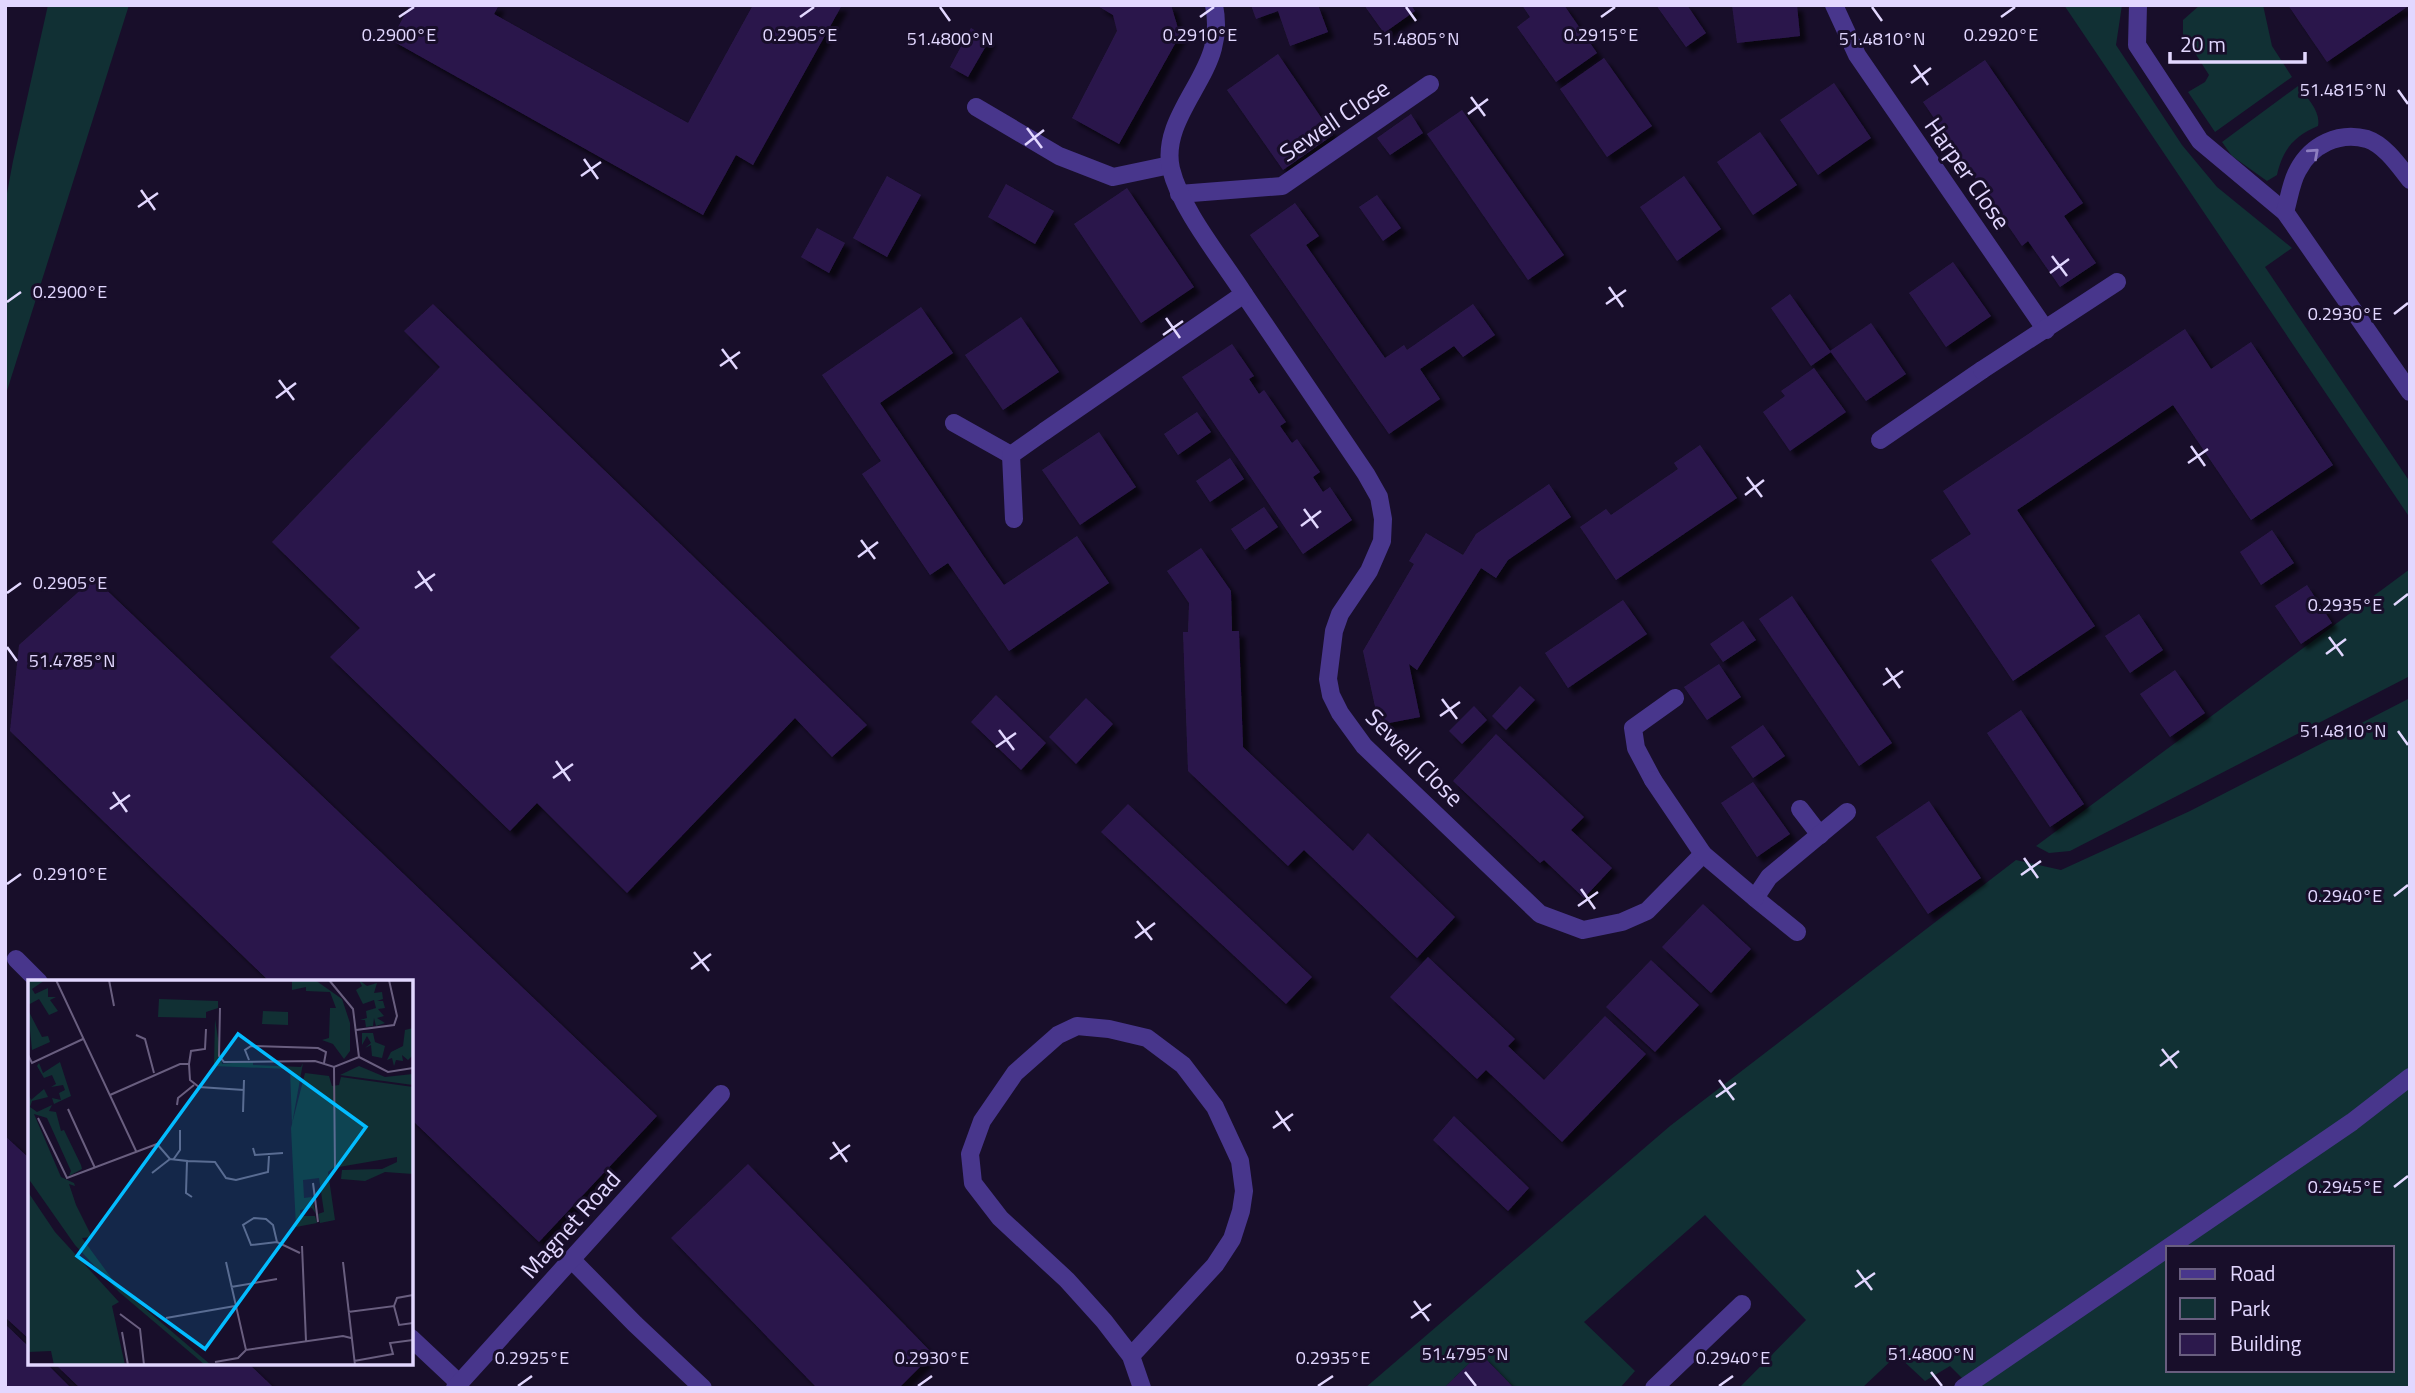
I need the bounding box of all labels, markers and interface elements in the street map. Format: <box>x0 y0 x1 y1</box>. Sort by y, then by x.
text: 0.2900°E <box>362 21 436 48</box>
text: 0.2905°E <box>763 21 837 48</box>
text: 0.2910°E <box>1163 21 1237 48</box>
text: 0.2915°E <box>1564 21 1638 48</box>
text: 0.2920°E <box>1964 21 2038 48</box>
scale bar <box>2170 21 2305 65</box>
text: 51.4800°N <box>907 25 993 52</box>
text: 51.4805°N <box>1373 25 1459 52</box>
text: 51.4810°N <box>1839 25 1925 52</box>
text: 20 m <box>2180 28 2226 60</box>
street label: Sewell Close <box>1272 70 1396 170</box>
text: 51.4815°N <box>2300 76 2386 103</box>
street label: Harper Close <box>1916 110 2020 236</box>
one-way arrow <box>2306 148 2319 161</box>
text: 0.2900°E <box>33 278 107 305</box>
text: 0.2930°E <box>2308 300 2382 327</box>
text: 0.2905°E <box>33 569 107 596</box>
text: 0.2935°E <box>2308 591 2382 618</box>
text: 51.4785°N <box>29 647 115 674</box>
street label: Sewell Close <box>1358 700 1472 814</box>
text: 51.4810°N <box>2300 717 2386 744</box>
text: 0.2910°E <box>33 860 107 887</box>
text: 0.2940°E <box>2308 882 2382 909</box>
inset map <box>28 980 413 1365</box>
street label: Magnet Road <box>511 1162 629 1286</box>
text: 0.2945°E <box>2308 1173 2382 1200</box>
legend <box>2166 1246 2394 1372</box>
text: Road <box>2230 1257 2275 1289</box>
text: Park <box>2230 1292 2270 1324</box>
text: Building <box>2230 1327 2302 1359</box>
text: 51.4795°N <box>1422 1340 1508 1367</box>
text: 51.4800°N <box>1888 1340 1974 1367</box>
text: 0.2925°E <box>495 1344 569 1371</box>
text: 0.2930°E <box>895 1344 969 1371</box>
text: 0.2935°E <box>1296 1344 1370 1371</box>
text: 0.2940°E <box>1696 1344 1770 1371</box>

